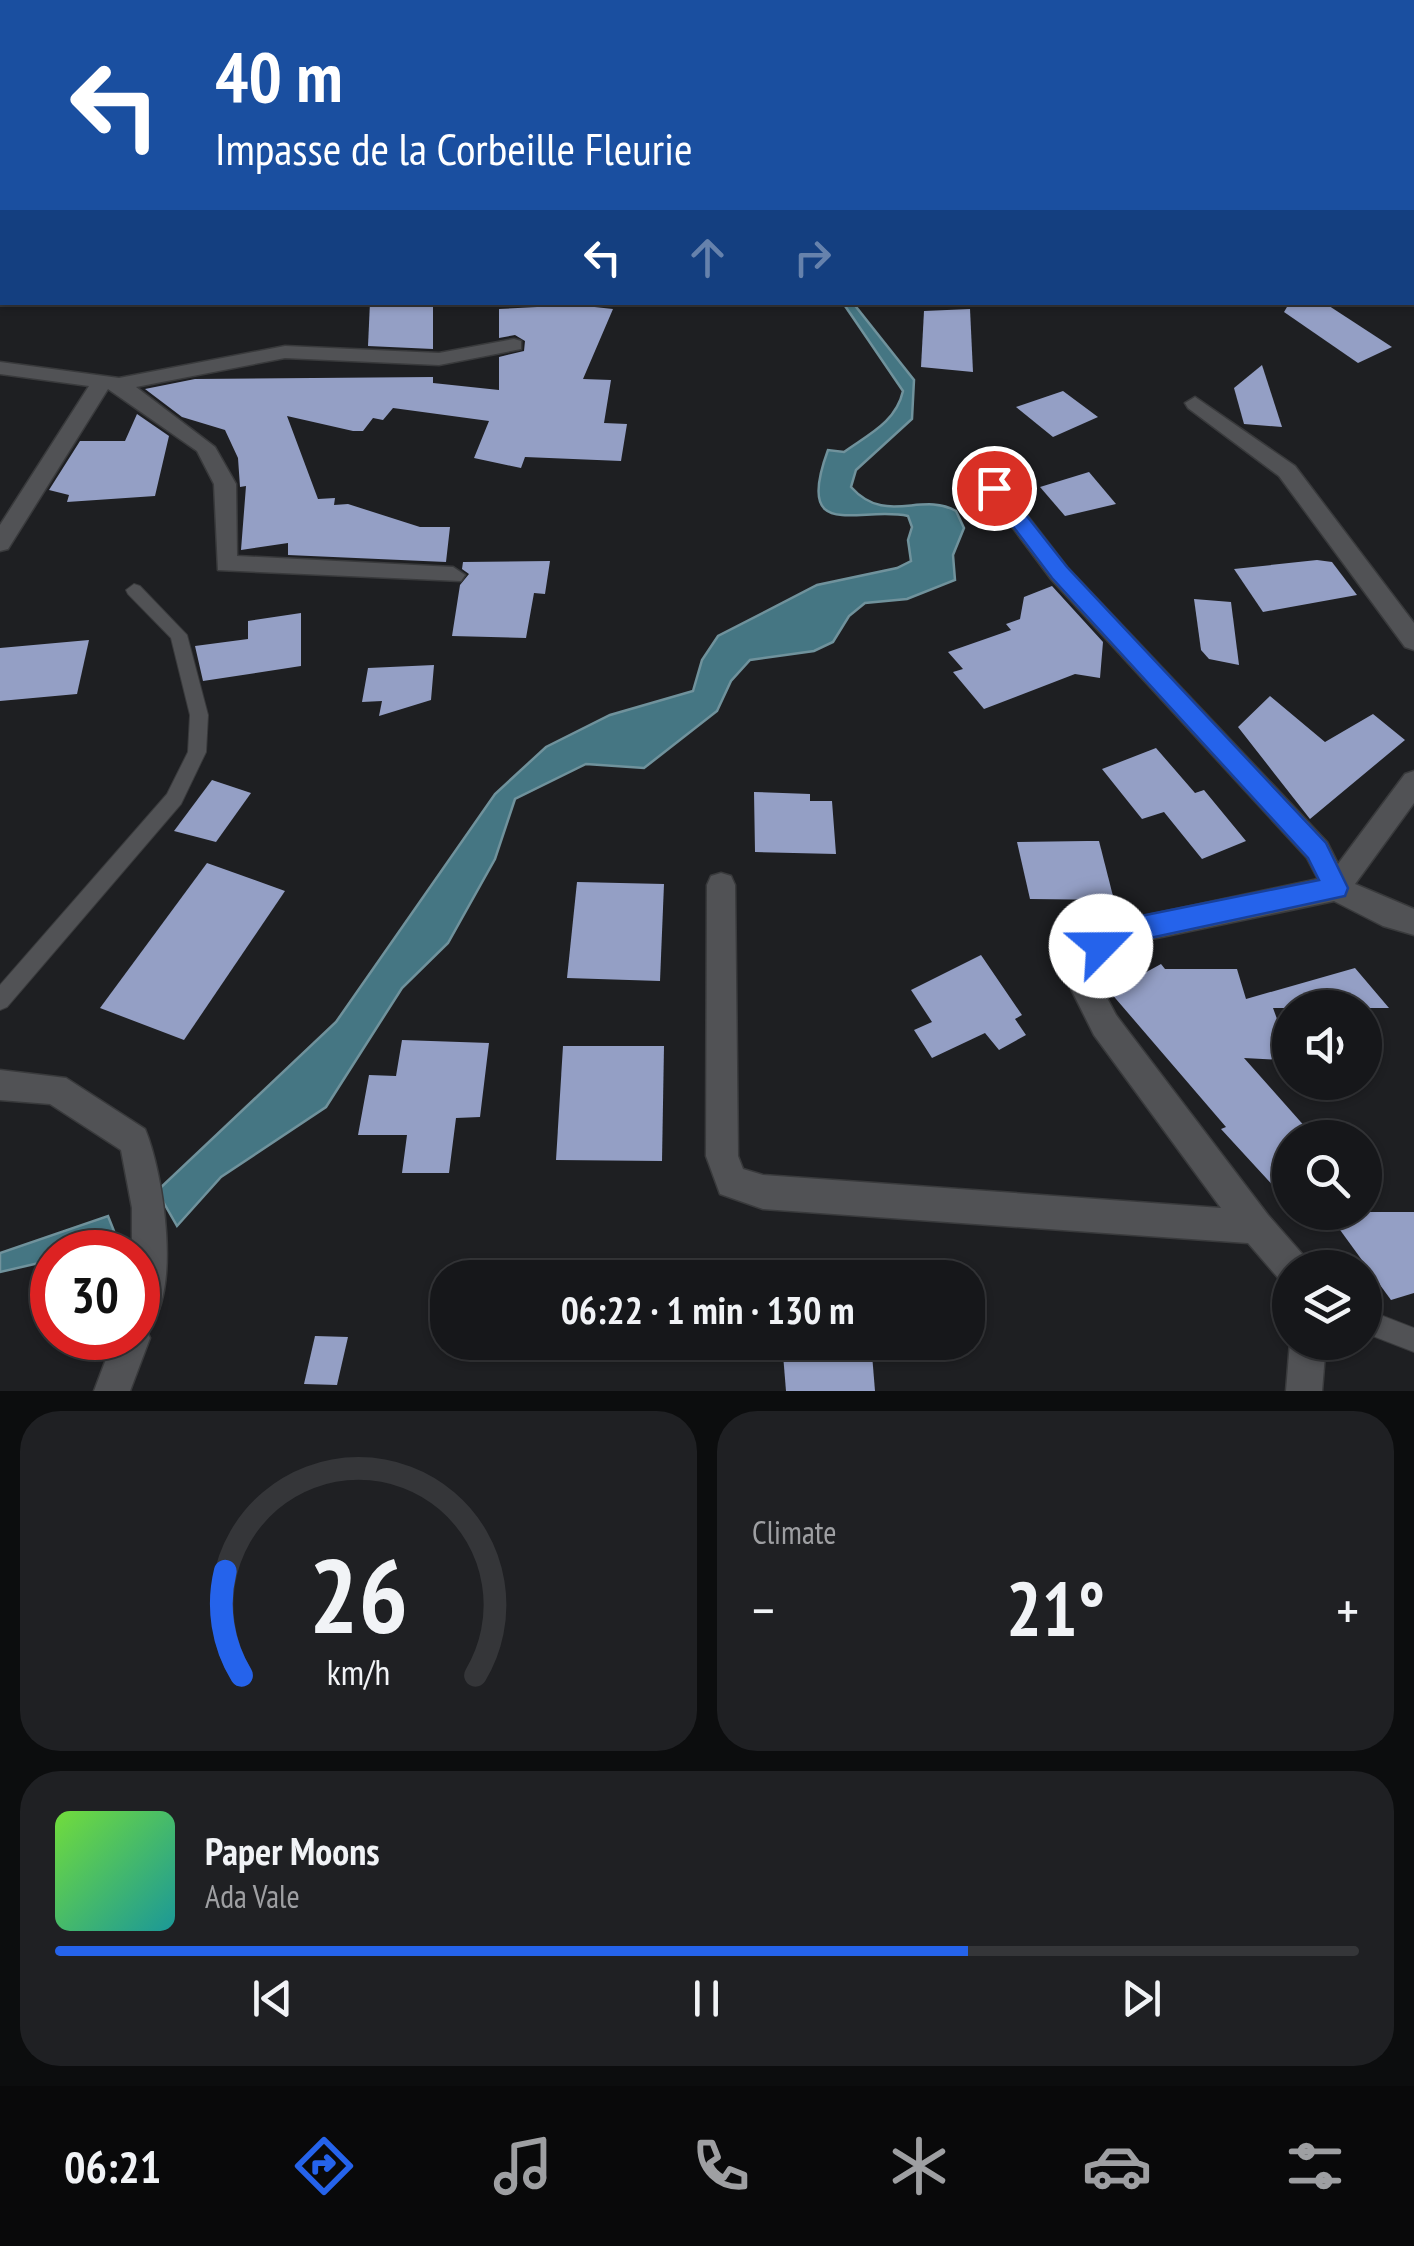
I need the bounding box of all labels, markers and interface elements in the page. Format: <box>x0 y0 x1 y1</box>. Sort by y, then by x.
text: 40 m <box>215 31 343 121</box>
icon: left <box>50 40 180 170</box>
text: Impasse de la Corbeille Fleurie <box>215 119 693 177</box>
icon: left <box>575 230 630 285</box>
icon: ahead <box>680 230 735 285</box>
icon: right <box>785 230 840 285</box>
pin <box>952 446 1037 531</box>
icon: arrive <box>967 461 1022 516</box>
position arrow <box>1049 894 1153 998</box>
map controls <box>1272 990 1382 1360</box>
button: sound <box>1272 990 1382 1100</box>
button: search <box>1272 1120 1382 1230</box>
speed limit sign: 30 <box>30 1230 160 1360</box>
button: layers <box>1272 1250 1382 1360</box>
text: 06:22 · 1 min · 130 m <box>561 1285 854 1334</box>
text: Climate <box>752 1511 836 1553</box>
text: 26 <box>309 1527 408 1662</box>
text: 21° <box>1006 1560 1105 1657</box>
text: − <box>752 1574 775 1645</box>
text: + <box>1336 1574 1359 1645</box>
text: km/h <box>327 1649 390 1695</box>
text: Paper Moons <box>205 1826 380 1875</box>
text: Ada Vale <box>205 1875 300 1917</box>
icon: previous <box>245 1971 300 2026</box>
icon: pause <box>679 1971 734 2026</box>
icon: next <box>1114 1971 1169 2026</box>
icon: directions <box>289 2131 359 2201</box>
icon: music <box>488 2131 558 2201</box>
icon: phone <box>686 2131 756 2201</box>
icon: climate <box>884 2131 954 2201</box>
icon: car <box>1082 2131 1152 2201</box>
icon: filters <box>1280 2131 1350 2201</box>
text: 06:21 <box>64 2137 161 2195</box>

